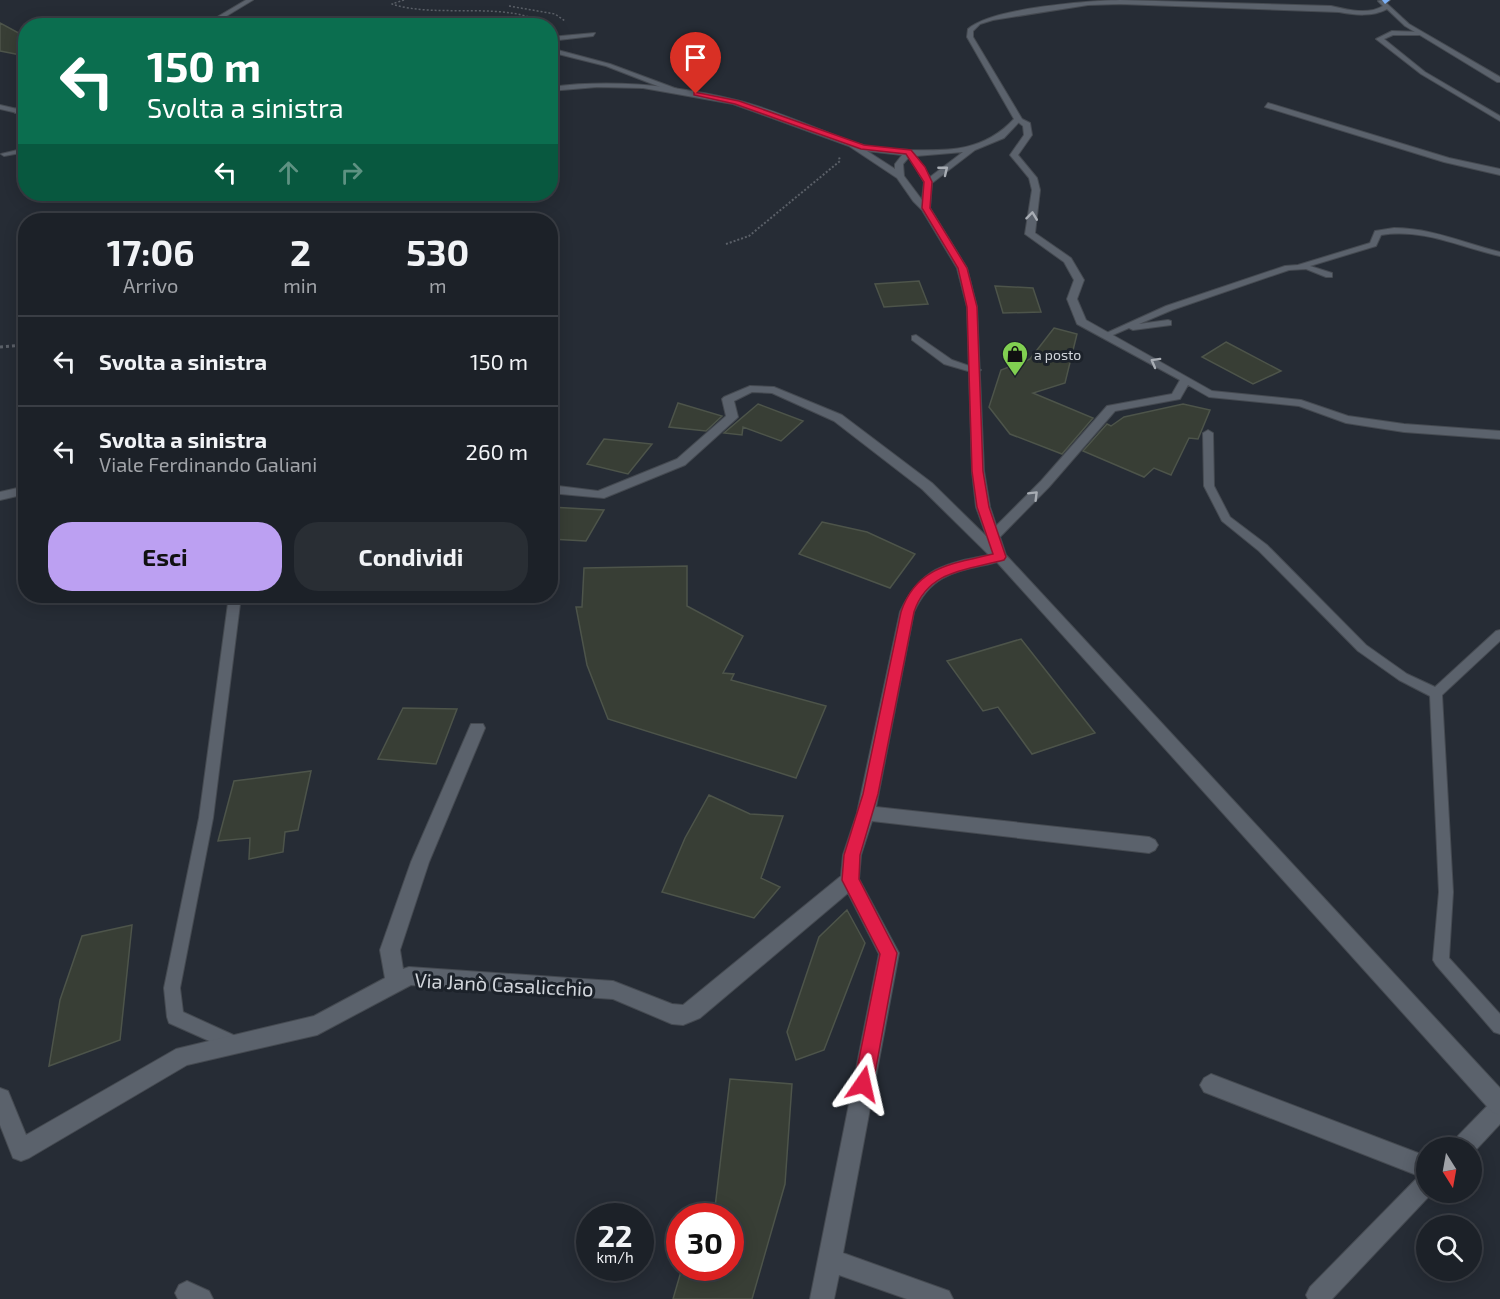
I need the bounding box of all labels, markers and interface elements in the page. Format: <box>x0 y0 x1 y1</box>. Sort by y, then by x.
pin <box>670 32 721 94</box>
text: 150 m <box>147 40 261 90</box>
icon: arrive <box>679 41 712 74</box>
icon: left <box>48 42 126 120</box>
text: Svolta a sinistra <box>147 91 344 123</box>
icon: left <box>209 156 242 189</box>
icon: ahead <box>272 156 305 189</box>
icon: right <box>335 156 368 189</box>
one-way arrow <box>937 166 948 177</box>
one-way arrow <box>1026 212 1038 221</box>
text: 17:06 <box>107 230 195 273</box>
text: 2 <box>290 230 311 273</box>
text: 530 <box>406 230 469 273</box>
text: Arrivo <box>123 273 178 297</box>
text: min <box>283 273 317 297</box>
text: m <box>429 273 446 297</box>
shop icon: a posto <box>1000 339 1030 377</box>
icon: left <box>48 345 81 378</box>
place label: a posto <box>1034 346 1081 363</box>
text: Svolta a sinistra <box>99 348 267 374</box>
text: 150 m <box>470 348 528 374</box>
one-way arrow <box>1151 358 1162 369</box>
text: Svolta a sinistra <box>99 426 267 452</box>
icon: left <box>48 435 81 468</box>
text: 260 m <box>466 438 528 464</box>
text: Viale Ferdinando Galiani <box>99 452 317 476</box>
one-way arrow <box>1027 491 1038 501</box>
button: Esci <box>48 522 282 591</box>
button: Condividi <box>294 522 528 591</box>
street label: Via Janò Casalicchio <box>414 967 594 1001</box>
position arrow <box>831 1052 895 1116</box>
north arrow <box>1416 1137 1482 1203</box>
map controls <box>1416 1137 1482 1281</box>
speed limit sign: 30 <box>666 1203 744 1281</box>
button: search <box>1416 1215 1482 1281</box>
text: 22 <box>598 1217 632 1253</box>
text: km/h <box>596 1248 634 1266</box>

